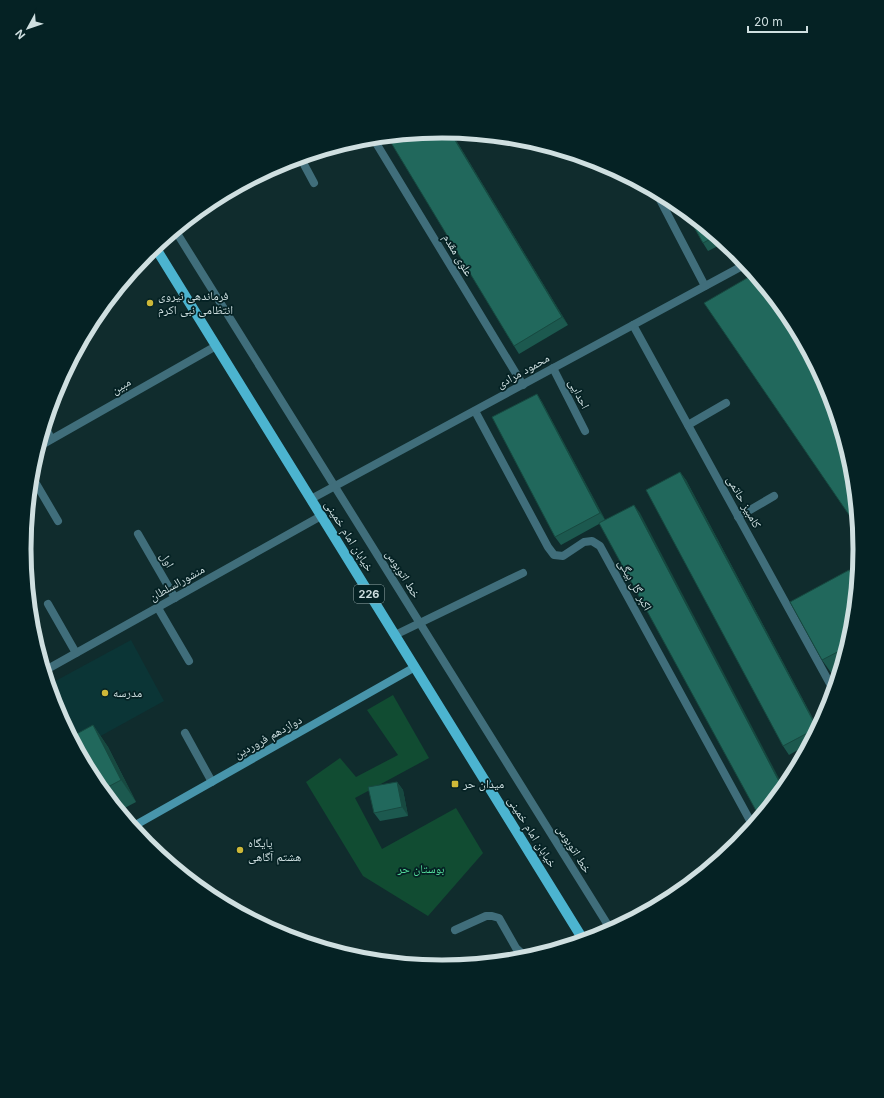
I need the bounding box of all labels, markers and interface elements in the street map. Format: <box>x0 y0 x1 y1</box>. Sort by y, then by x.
north arrow <box>8 8 48 48</box>
scale bar <box>748 8 807 34</box>
text: 20 m <box>754 14 783 29</box>
text: N <box>12 27 28 42</box>
street label: علوی مقدم <box>439 231 477 279</box>
place label: فرماندهی نیروی انتظامی نبی اکرم <box>158 288 233 318</box>
marker: فرماندهی نیروی انتظامی نبی اکرم <box>145 298 155 308</box>
street label: محمود مرادی <box>494 350 552 391</box>
street label: مبین <box>108 374 133 397</box>
street label: احدایی <box>565 376 593 411</box>
street label: کامبیز حاتمی <box>724 473 765 531</box>
street label: خیابان امام خمینی <box>321 497 377 575</box>
street label: خط اتوبوس <box>382 547 424 601</box>
street label: اول <box>157 549 178 570</box>
street label: اکبر گل بیگی <box>615 556 656 613</box>
street label: منشورالسلطان <box>146 561 207 604</box>
road number: 226 <box>354 585 384 603</box>
place label: مدرسه <box>113 685 142 700</box>
marker: مدرسه <box>100 688 110 698</box>
street label: دوازدهم فروردین <box>231 712 305 762</box>
place label: میدان حر <box>462 776 504 791</box>
marker: میدان حر <box>450 779 460 789</box>
street label: خیابان امام خمینی <box>504 793 560 871</box>
street label: خط اتوبوس <box>553 822 595 876</box>
place label: پایگاه هشتم آگاهی <box>248 835 301 865</box>
marker: پایگاه هشتم آگاهی <box>235 845 245 855</box>
park label: بوستان حر <box>396 861 445 876</box>

